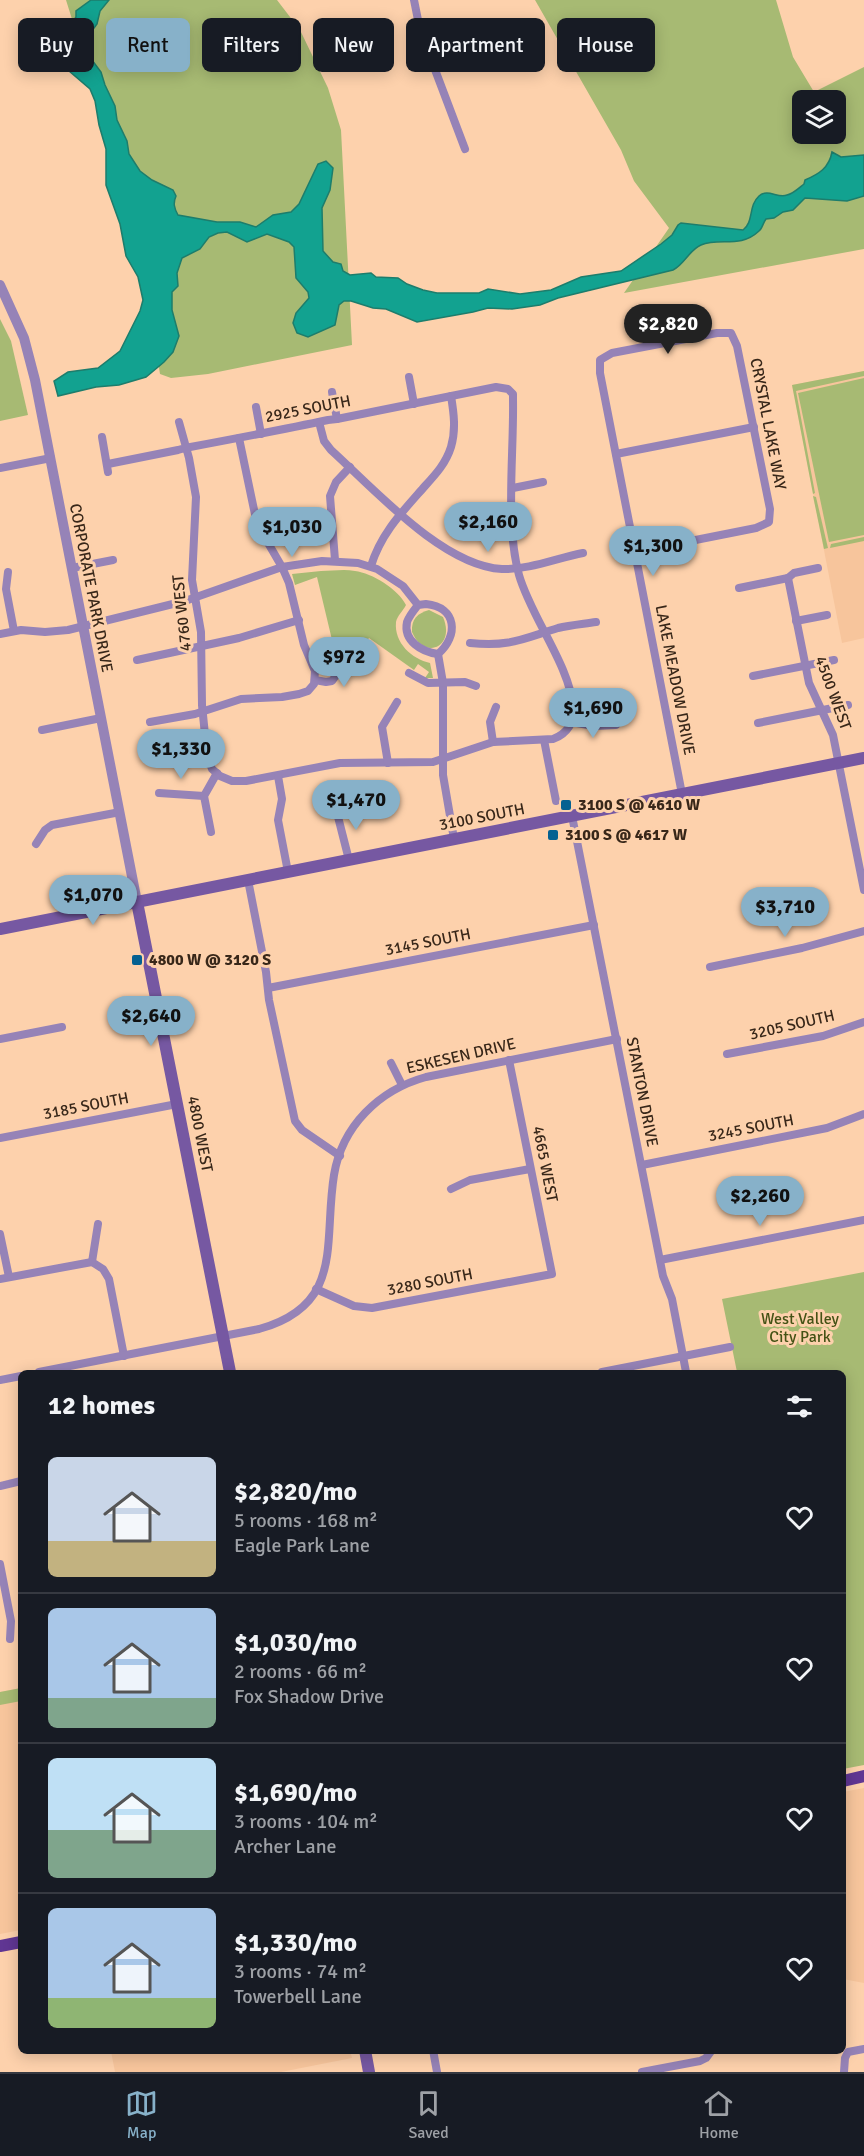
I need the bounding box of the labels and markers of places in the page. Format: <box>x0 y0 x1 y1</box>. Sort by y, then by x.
pin: $2,820 <box>619 304 717 355</box>
pin: $2,160 <box>439 502 537 553</box>
pin: $1,030 <box>243 507 341 558</box>
pin: $1,300 <box>604 526 702 577</box>
pin: $972 <box>308 637 380 688</box>
pin: $1,690 <box>544 688 642 739</box>
pin: $1,330 <box>132 729 230 780</box>
pin: $1,470 <box>307 780 405 831</box>
place label: 3100 S @ 4610 W <box>578 795 701 815</box>
marker: 3100 S @ 4610 W <box>559 798 573 812</box>
place label: 3100 S @ 4617 W <box>565 825 688 845</box>
marker: 3100 S @ 4617 W <box>546 828 560 842</box>
pin: $1,070 <box>44 875 142 926</box>
pin: $3,710 <box>736 887 834 938</box>
place label: 4800 W @ 3120 S <box>149 950 271 970</box>
marker: 4800 W @ 3120 S <box>130 953 144 967</box>
pin: $2,640 <box>102 996 200 1047</box>
pin: $2,260 <box>711 1176 809 1227</box>

